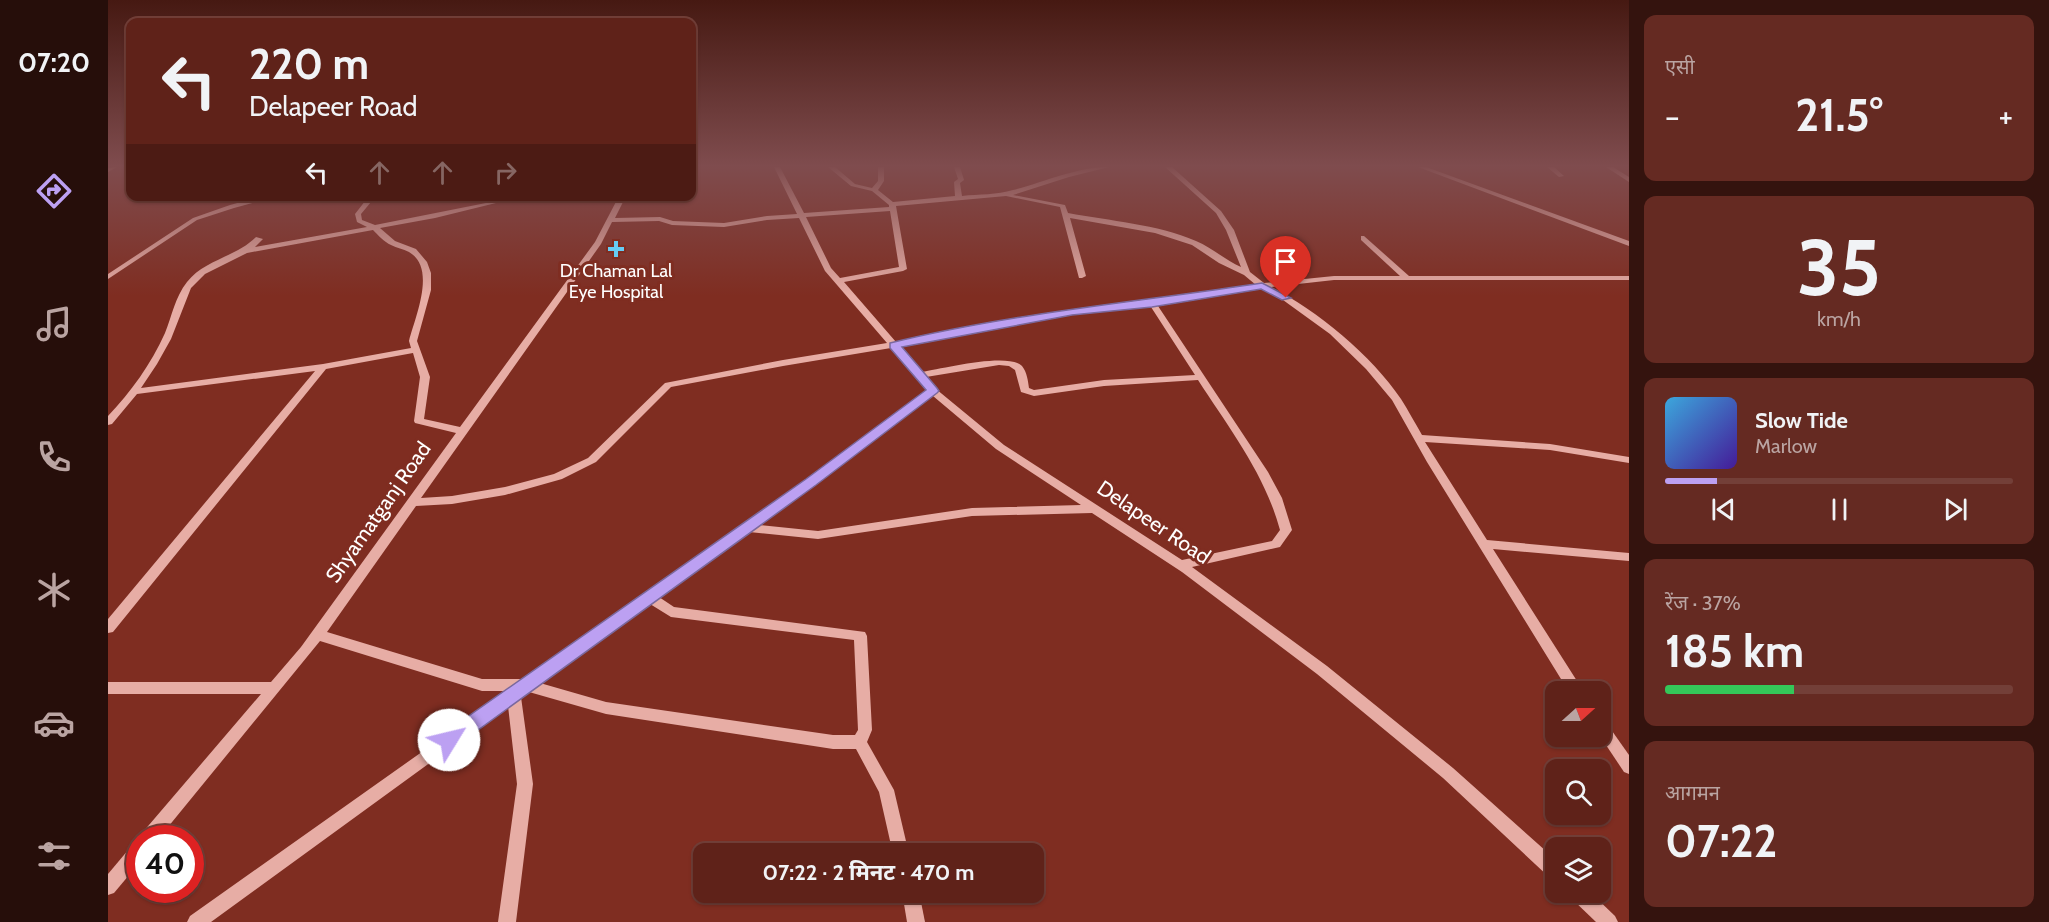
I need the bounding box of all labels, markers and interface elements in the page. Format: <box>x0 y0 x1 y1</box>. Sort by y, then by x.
text: 220 m <box>249 38 369 90</box>
icon: left <box>150 42 228 120</box>
text: 07:20 <box>18 46 90 79</box>
text: एसी <box>1665 55 1695 79</box>
text: 21.5° <box>1795 88 1883 142</box>
text: Delapeer Road <box>249 90 417 123</box>
text: − <box>1665 96 1680 136</box>
text: + <box>1998 96 2013 136</box>
icon: left <box>300 156 333 189</box>
icon: ahead <box>363 156 396 189</box>
icon: ahead <box>426 156 459 189</box>
icon: right <box>489 156 522 189</box>
icon: directions <box>33 170 75 212</box>
text: 35 <box>1797 220 1881 315</box>
pin <box>1260 236 1311 298</box>
marker: Dr Chaman Lal Eye Hospital <box>607 240 625 258</box>
icon: arrive <box>1269 245 1302 278</box>
place label: Dr Chaman Lal Eye Hospital <box>560 260 673 303</box>
icon: music <box>33 303 75 345</box>
text: km/h <box>1817 307 1861 331</box>
text: Slow Tide <box>1755 407 1848 434</box>
text: Marlow <box>1755 434 1817 458</box>
icon: phone <box>33 436 75 478</box>
street label: Shyamatganj Road <box>320 437 437 588</box>
street label: Delapeer Road <box>1093 475 1215 569</box>
icon: previous <box>1707 493 1740 526</box>
icon: pause <box>1823 493 1856 526</box>
icon: next <box>1939 493 1972 526</box>
icon: climate <box>33 569 75 611</box>
text: रेंज · 37% <box>1665 591 1741 615</box>
text: 185 km <box>1665 624 1804 678</box>
north arrow <box>1545 681 1611 747</box>
map controls <box>1545 681 1611 903</box>
icon: car <box>33 702 75 744</box>
position arrow <box>417 708 481 772</box>
button: search <box>1545 759 1611 825</box>
text: आगमन <box>1665 781 1720 805</box>
text: 07:22 <box>1665 814 1777 868</box>
speed limit sign: 40 <box>126 825 204 903</box>
icon: filters <box>33 835 75 877</box>
button: layers <box>1545 837 1611 903</box>
text: 07:22 · 2 मिनट · 470 m <box>763 859 974 886</box>

